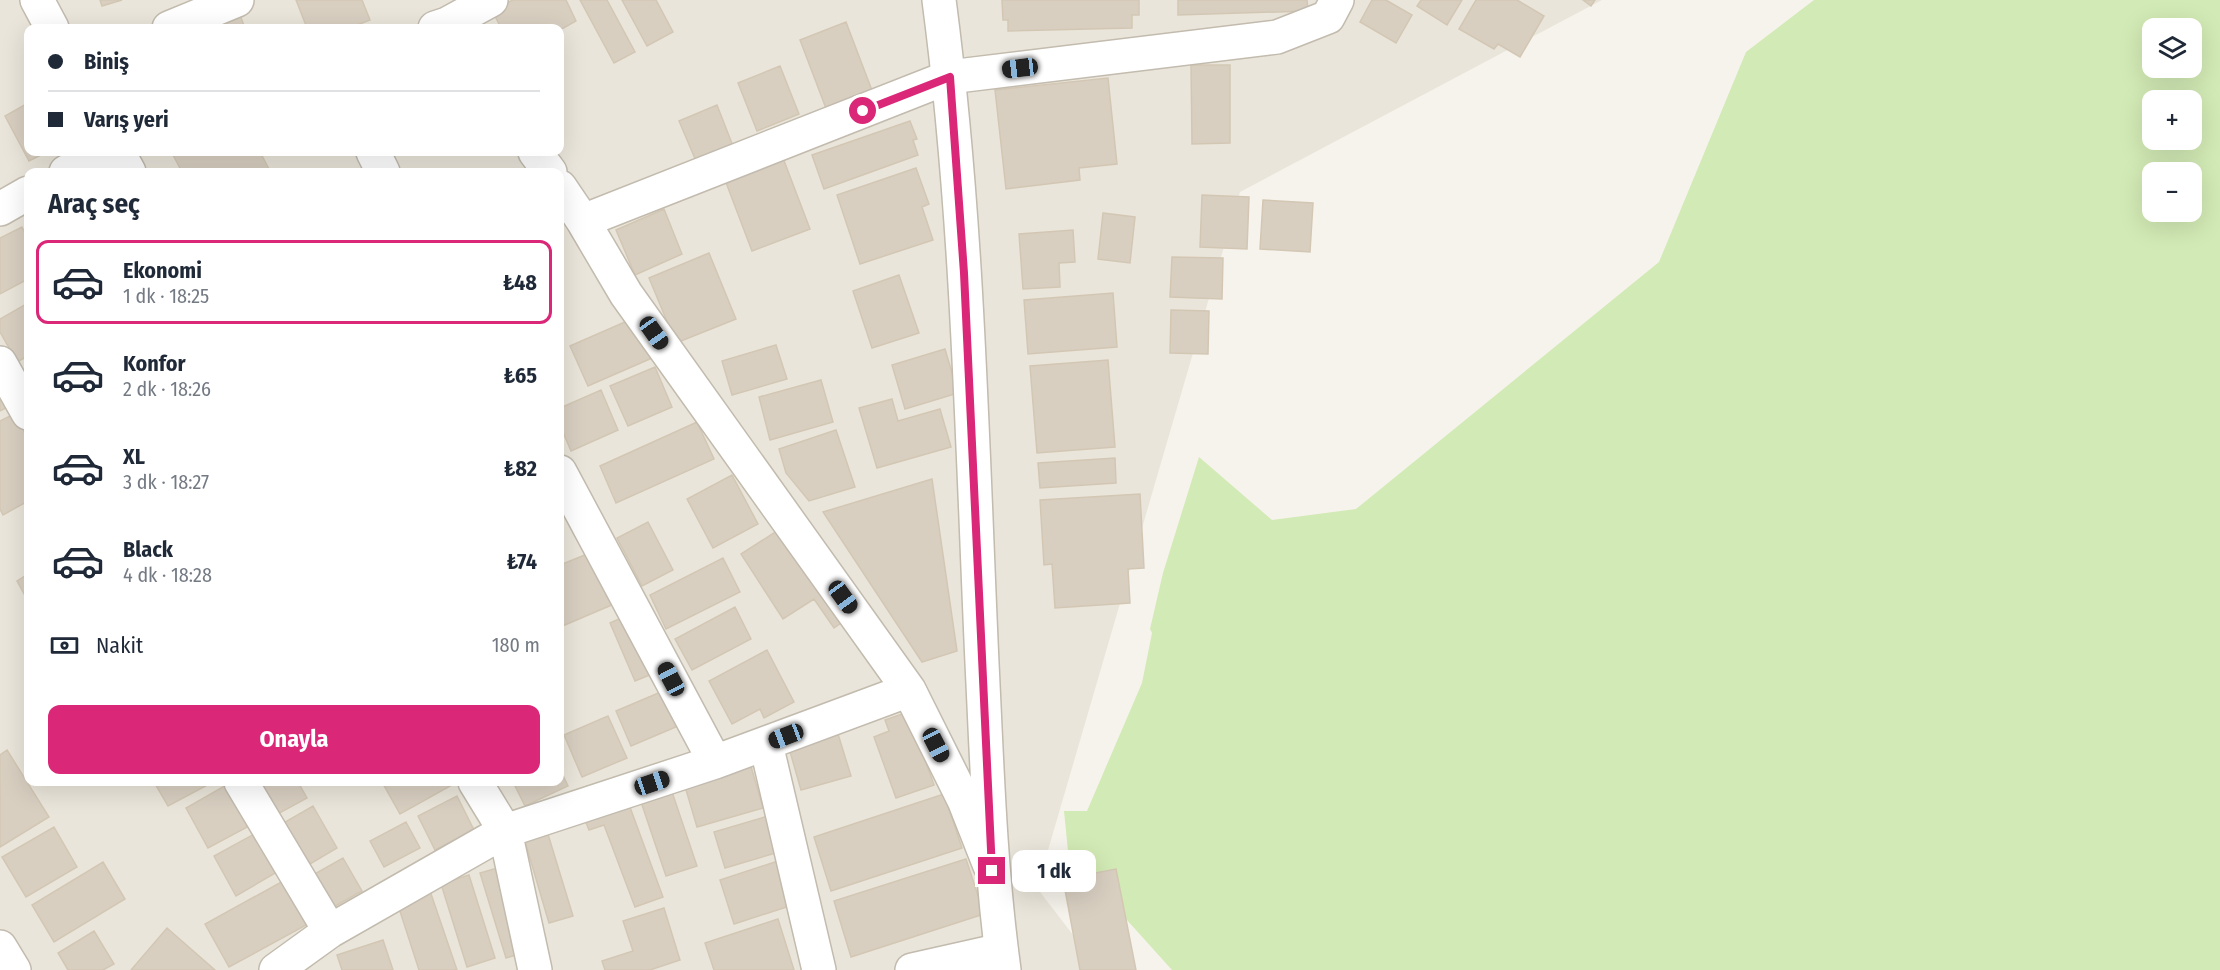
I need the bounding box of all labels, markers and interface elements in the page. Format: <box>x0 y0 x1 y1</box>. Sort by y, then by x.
map controls <box>2142 18 2202 222</box>
button: layers <box>2142 18 2202 78</box>
text: Biniş <box>84 48 129 75</box>
car <box>1001 57 1039 79</box>
button: + <box>2142 90 2202 150</box>
route start <box>849 97 876 124</box>
text: Varış yeri <box>84 106 169 133</box>
button: − <box>2142 162 2202 222</box>
text: Araç seç <box>48 188 140 220</box>
icon: car <box>51 255 105 309</box>
text: Ekonomi <box>123 257 202 284</box>
text: ₺48 <box>503 269 537 296</box>
text: 1 dk · 18:25 <box>123 284 209 308</box>
car <box>636 313 672 353</box>
icon: car <box>51 348 105 402</box>
text: Konfor <box>123 350 185 377</box>
text: ₺65 <box>503 362 537 389</box>
text: 2 dk · 18:26 <box>123 377 211 401</box>
icon: car <box>51 441 105 495</box>
text: XL <box>123 443 145 470</box>
text: ₺82 <box>504 455 537 482</box>
text: 3 dk · 18:27 <box>123 470 209 494</box>
icon: car <box>51 534 105 588</box>
text: Black <box>123 536 173 563</box>
text: ₺74 <box>507 548 537 575</box>
text: 4 dk · 18:28 <box>123 563 212 587</box>
car <box>825 577 861 617</box>
icon: cash <box>48 629 81 662</box>
text: Nakit <box>96 632 143 659</box>
text: 180 m <box>492 633 540 657</box>
car <box>655 659 687 699</box>
button: Onayla <box>48 705 540 774</box>
car <box>766 721 806 751</box>
car <box>920 725 952 765</box>
car <box>632 769 672 797</box>
callout: 1 dk <box>1013 850 1097 892</box>
route end <box>978 857 1005 884</box>
text: 1 dk <box>1037 859 1071 883</box>

